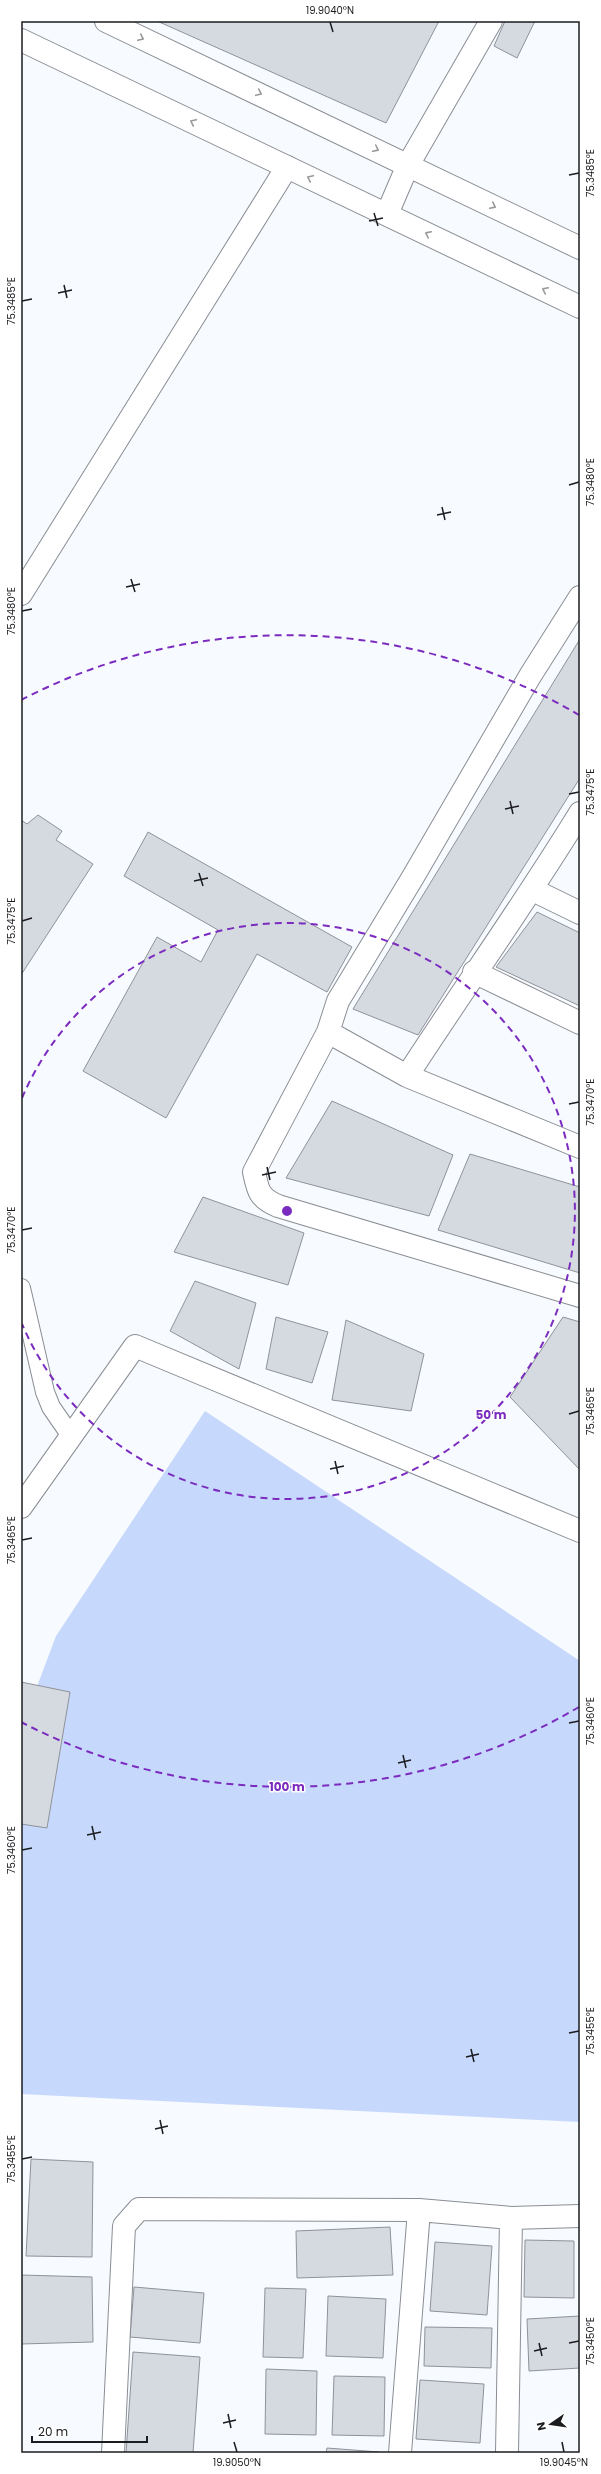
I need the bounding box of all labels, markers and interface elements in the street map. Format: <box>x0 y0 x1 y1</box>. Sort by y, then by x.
text: 19.9040°N <box>306 3 354 18</box>
one-way arrow <box>137 33 144 41</box>
one-way arrow <box>254 88 262 96</box>
one-way arrow <box>190 119 197 127</box>
one-way arrow <box>372 144 379 152</box>
text: 75.3485°E <box>583 149 598 197</box>
one-way arrow <box>307 175 315 183</box>
one-way arrow <box>488 201 496 209</box>
one-way arrow <box>424 231 432 239</box>
text: 75.3485°E <box>4 277 19 325</box>
one-way arrow <box>542 287 549 295</box>
text: 75.3480°E <box>583 458 598 506</box>
text: 75.3480°E <box>4 587 19 635</box>
text: 75.3475°E <box>583 769 598 816</box>
text: 75.3475°E <box>4 898 19 945</box>
text: 75.3470°E <box>583 1079 598 1126</box>
centre of rings <box>280 1204 294 1218</box>
text: 75.3470°E <box>4 1207 19 1254</box>
text: 75.3465°E <box>583 1387 598 1435</box>
text: 50 m <box>476 1406 507 1423</box>
text: 75.3465°E <box>4 1516 19 1564</box>
text: 75.3460°E <box>583 1697 598 1745</box>
text: 100 m <box>269 1778 305 1795</box>
text: 75.3460°E <box>4 1826 19 1874</box>
text: 75.3455°E <box>583 2007 598 2055</box>
text: 75.3455°E <box>4 2135 19 2183</box>
text: 75.3450°E <box>583 2317 598 2365</box>
north arrow <box>531 2404 571 2444</box>
scale bar <box>32 2418 147 2444</box>
text: N <box>533 2420 550 2432</box>
text: 20 m <box>38 2423 68 2440</box>
text: 19.9050°N <box>213 2455 261 2470</box>
text: 19.9045°N <box>540 2455 588 2470</box>

